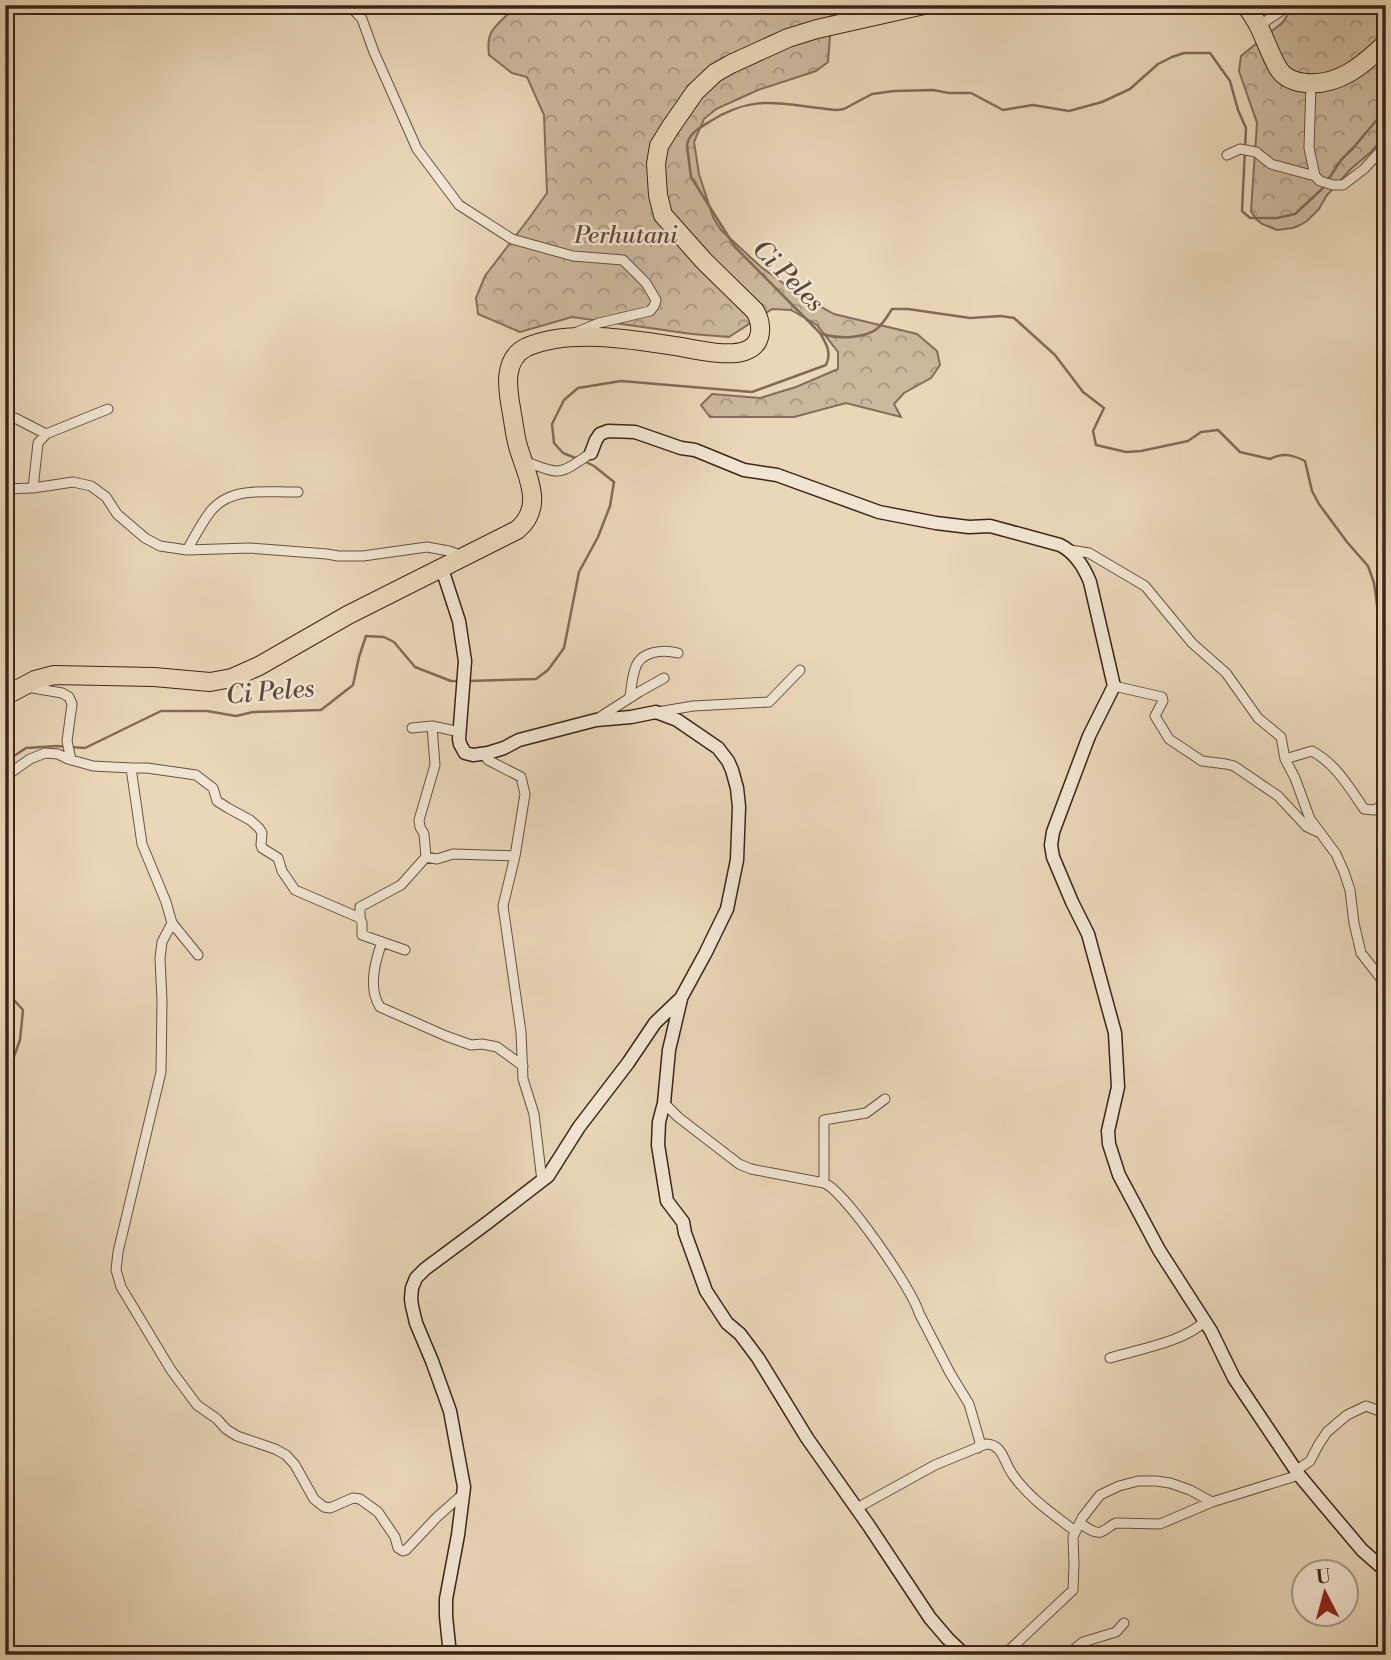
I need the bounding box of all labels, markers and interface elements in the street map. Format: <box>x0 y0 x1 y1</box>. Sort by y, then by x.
park label: Perhutani <box>573 221 678 251</box>
water label: Ci Peles <box>745 233 831 319</box>
water label: Ci Peles <box>224 672 316 712</box>
north arrow <box>1290 1558 1360 1628</box>
text: U <box>1315 1564 1332 1590</box>

